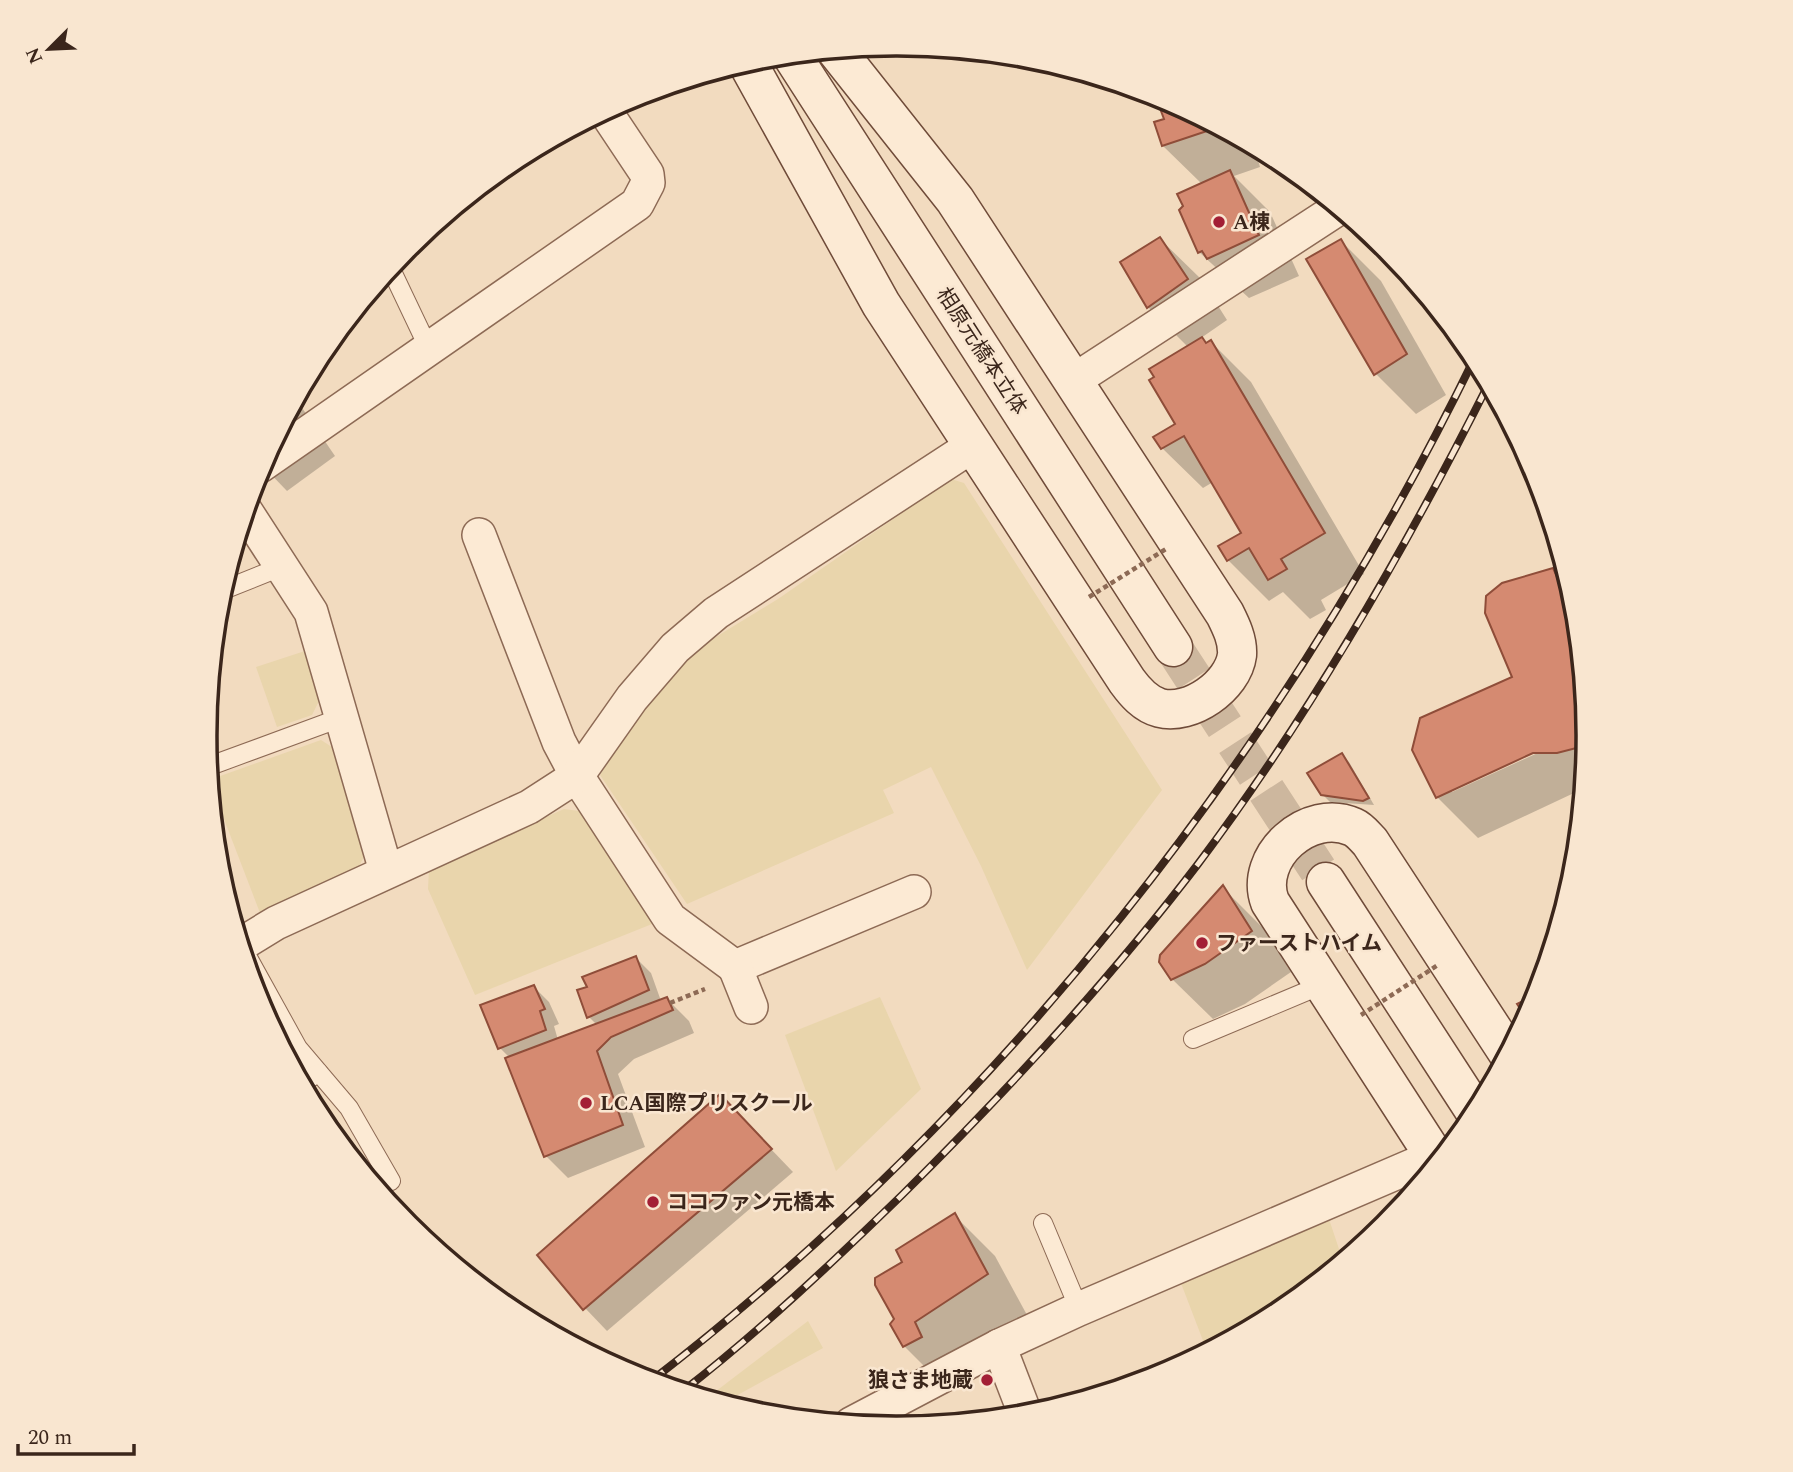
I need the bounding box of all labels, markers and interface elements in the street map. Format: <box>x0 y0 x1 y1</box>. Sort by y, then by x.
north arrow <box>14 14 84 84</box>
text: N <box>18 42 51 68</box>
place label: A棟 <box>1233 207 1270 239</box>
marker: A棟 <box>1211 214 1227 230</box>
street label: 相原元橋本立体 <box>928 281 1035 422</box>
place label: ファーストハイム <box>1216 928 1382 960</box>
marker: ファーストハイム <box>1194 935 1210 951</box>
place label: LCA国際プリスクール <box>600 1088 813 1120</box>
marker: LCA国際プリスクール <box>578 1095 594 1111</box>
place label: ココファン元橋本 <box>667 1187 835 1219</box>
marker: ココファン元橋本 <box>645 1194 661 1210</box>
place label: 狼さま地蔵 <box>868 1365 973 1397</box>
marker: 狼さま地蔵 <box>979 1372 995 1388</box>
scale bar <box>18 1412 133 1456</box>
text: 20 m <box>28 1422 72 1454</box>

